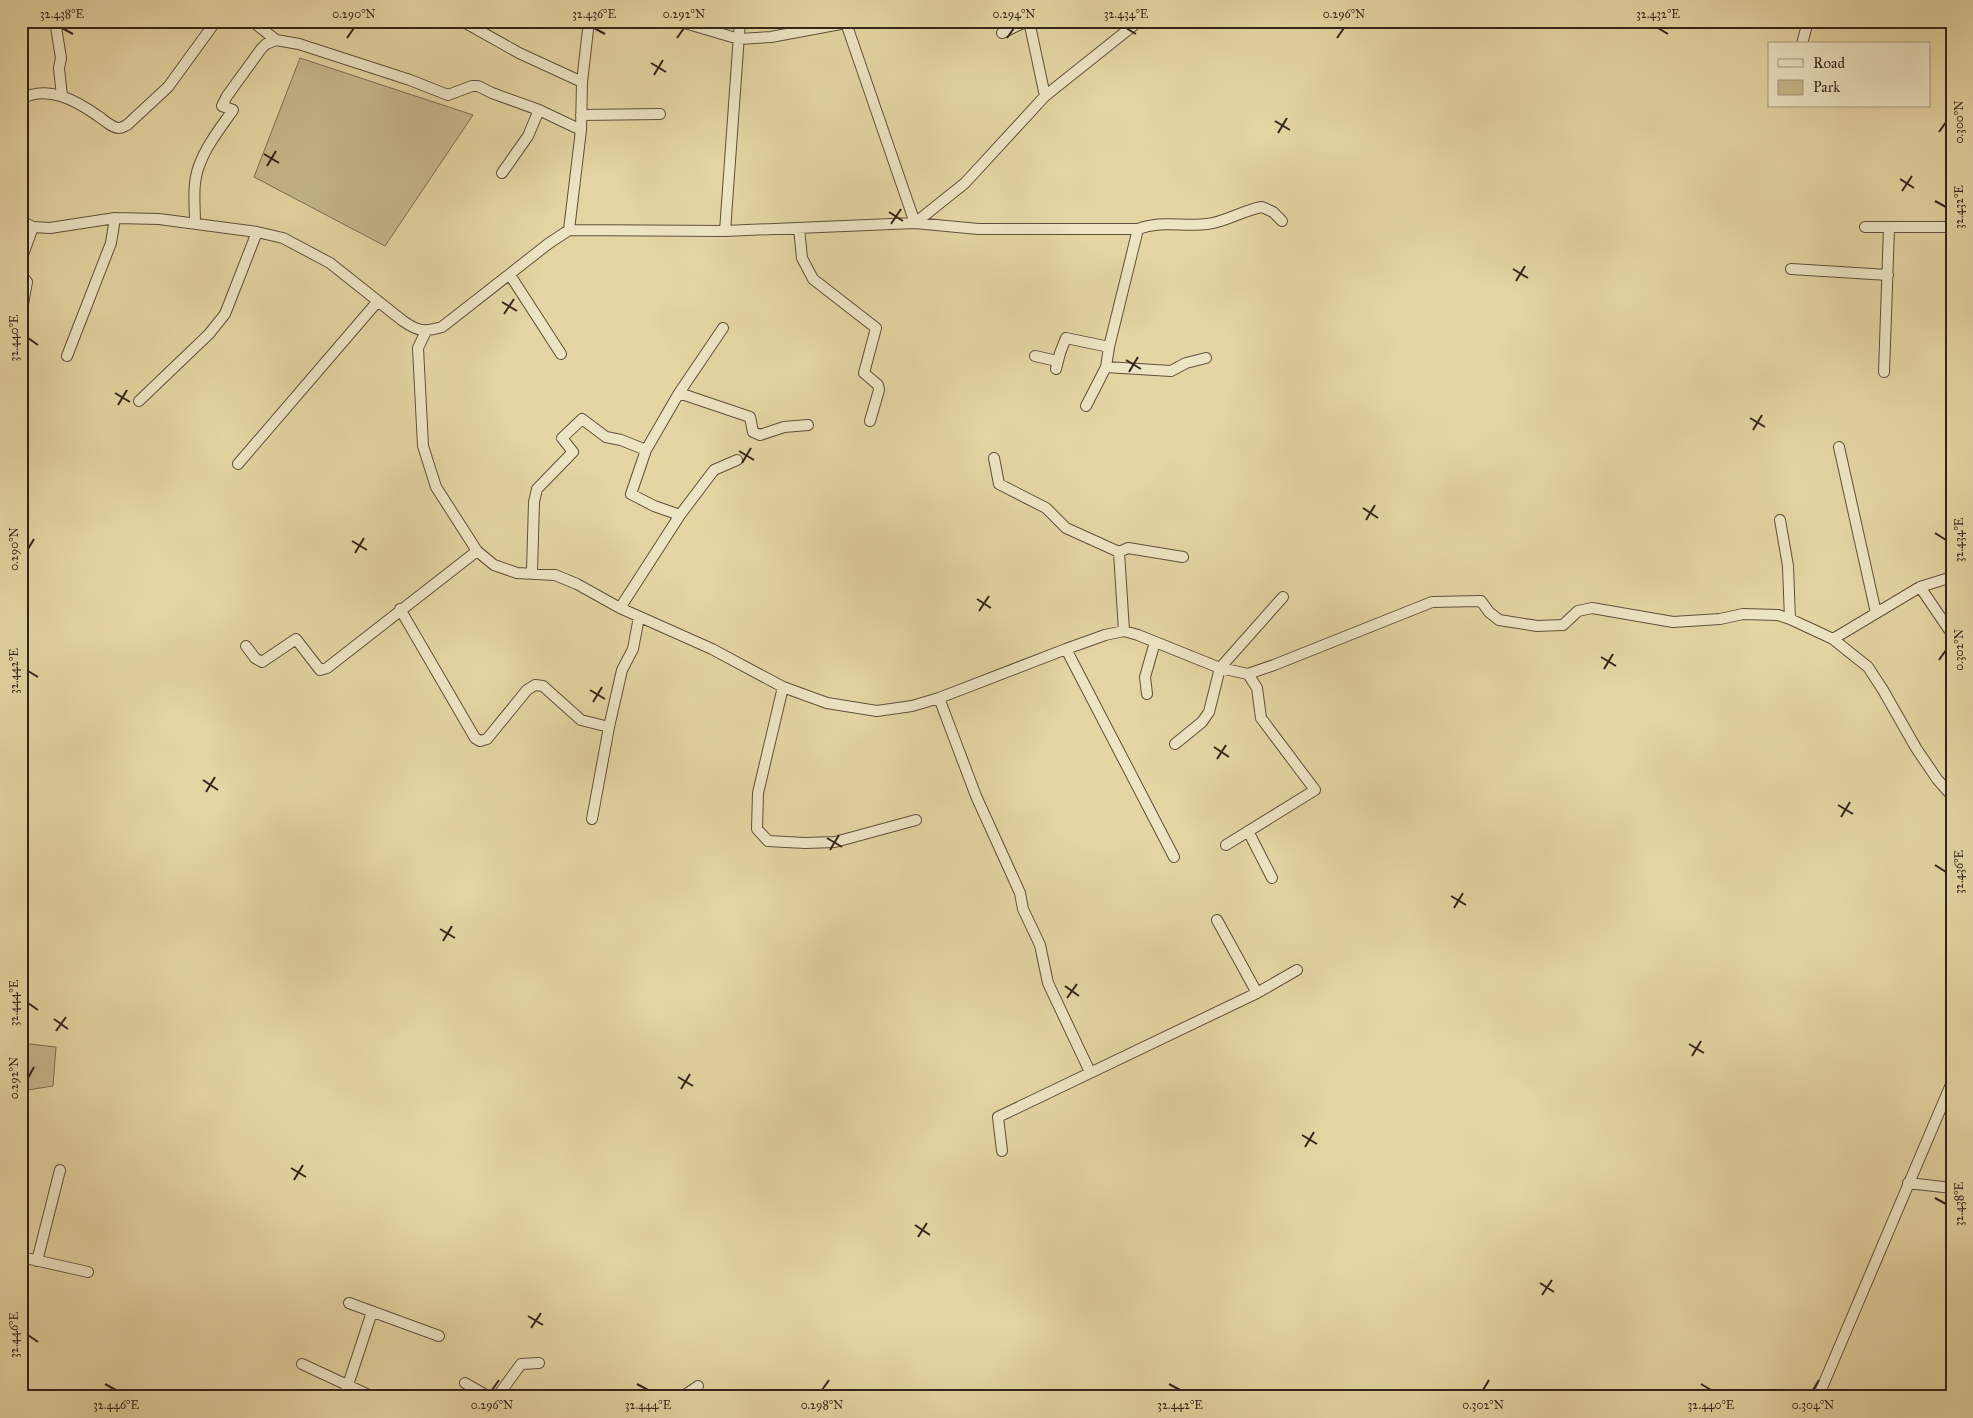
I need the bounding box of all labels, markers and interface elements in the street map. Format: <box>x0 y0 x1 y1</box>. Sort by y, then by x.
text: 32.438°E <box>40 7 85 21</box>
text: 0.290°N <box>332 7 376 21</box>
text: 32.436°E <box>572 7 616 21</box>
text: 0.292°N <box>663 7 705 21</box>
text: 0.294°N <box>992 7 1036 21</box>
text: 32.434°E <box>1104 7 1149 21</box>
text: 0.296°N <box>1323 7 1365 21</box>
text: 32.432°E <box>1636 7 1680 21</box>
legend <box>1768 42 1930 108</box>
text: Road <box>1813 54 1845 72</box>
text: Park <box>1813 78 1840 96</box>
text: 0.300°N <box>1952 101 1966 143</box>
text: 32.432°E <box>1952 185 1966 229</box>
text: 32.440°E <box>7 314 21 361</box>
text: 32.434°E <box>1952 517 1966 562</box>
text: 0.290°N <box>7 527 21 571</box>
text: 0.302°N <box>1952 629 1966 671</box>
text: 32.442°E <box>7 648 21 694</box>
text: 32.436°E <box>1952 850 1966 894</box>
text: 32.444°E <box>7 979 21 1026</box>
text: 0.292°N <box>7 1057 21 1099</box>
text: 32.438°E <box>1952 1181 1966 1226</box>
text: 32.446°E <box>7 1312 21 1358</box>
text: 32.446°E <box>93 1398 139 1412</box>
text: 0.296°N <box>471 1398 513 1412</box>
text: 32.444°E <box>625 1398 672 1412</box>
text: 0.298°N <box>801 1398 843 1412</box>
text: 32.442°E <box>1157 1398 1203 1412</box>
text: 0.302°N <box>1462 1398 1504 1412</box>
text: 32.440°E <box>1688 1398 1735 1412</box>
text: 0.304°N <box>1792 1398 1834 1412</box>

